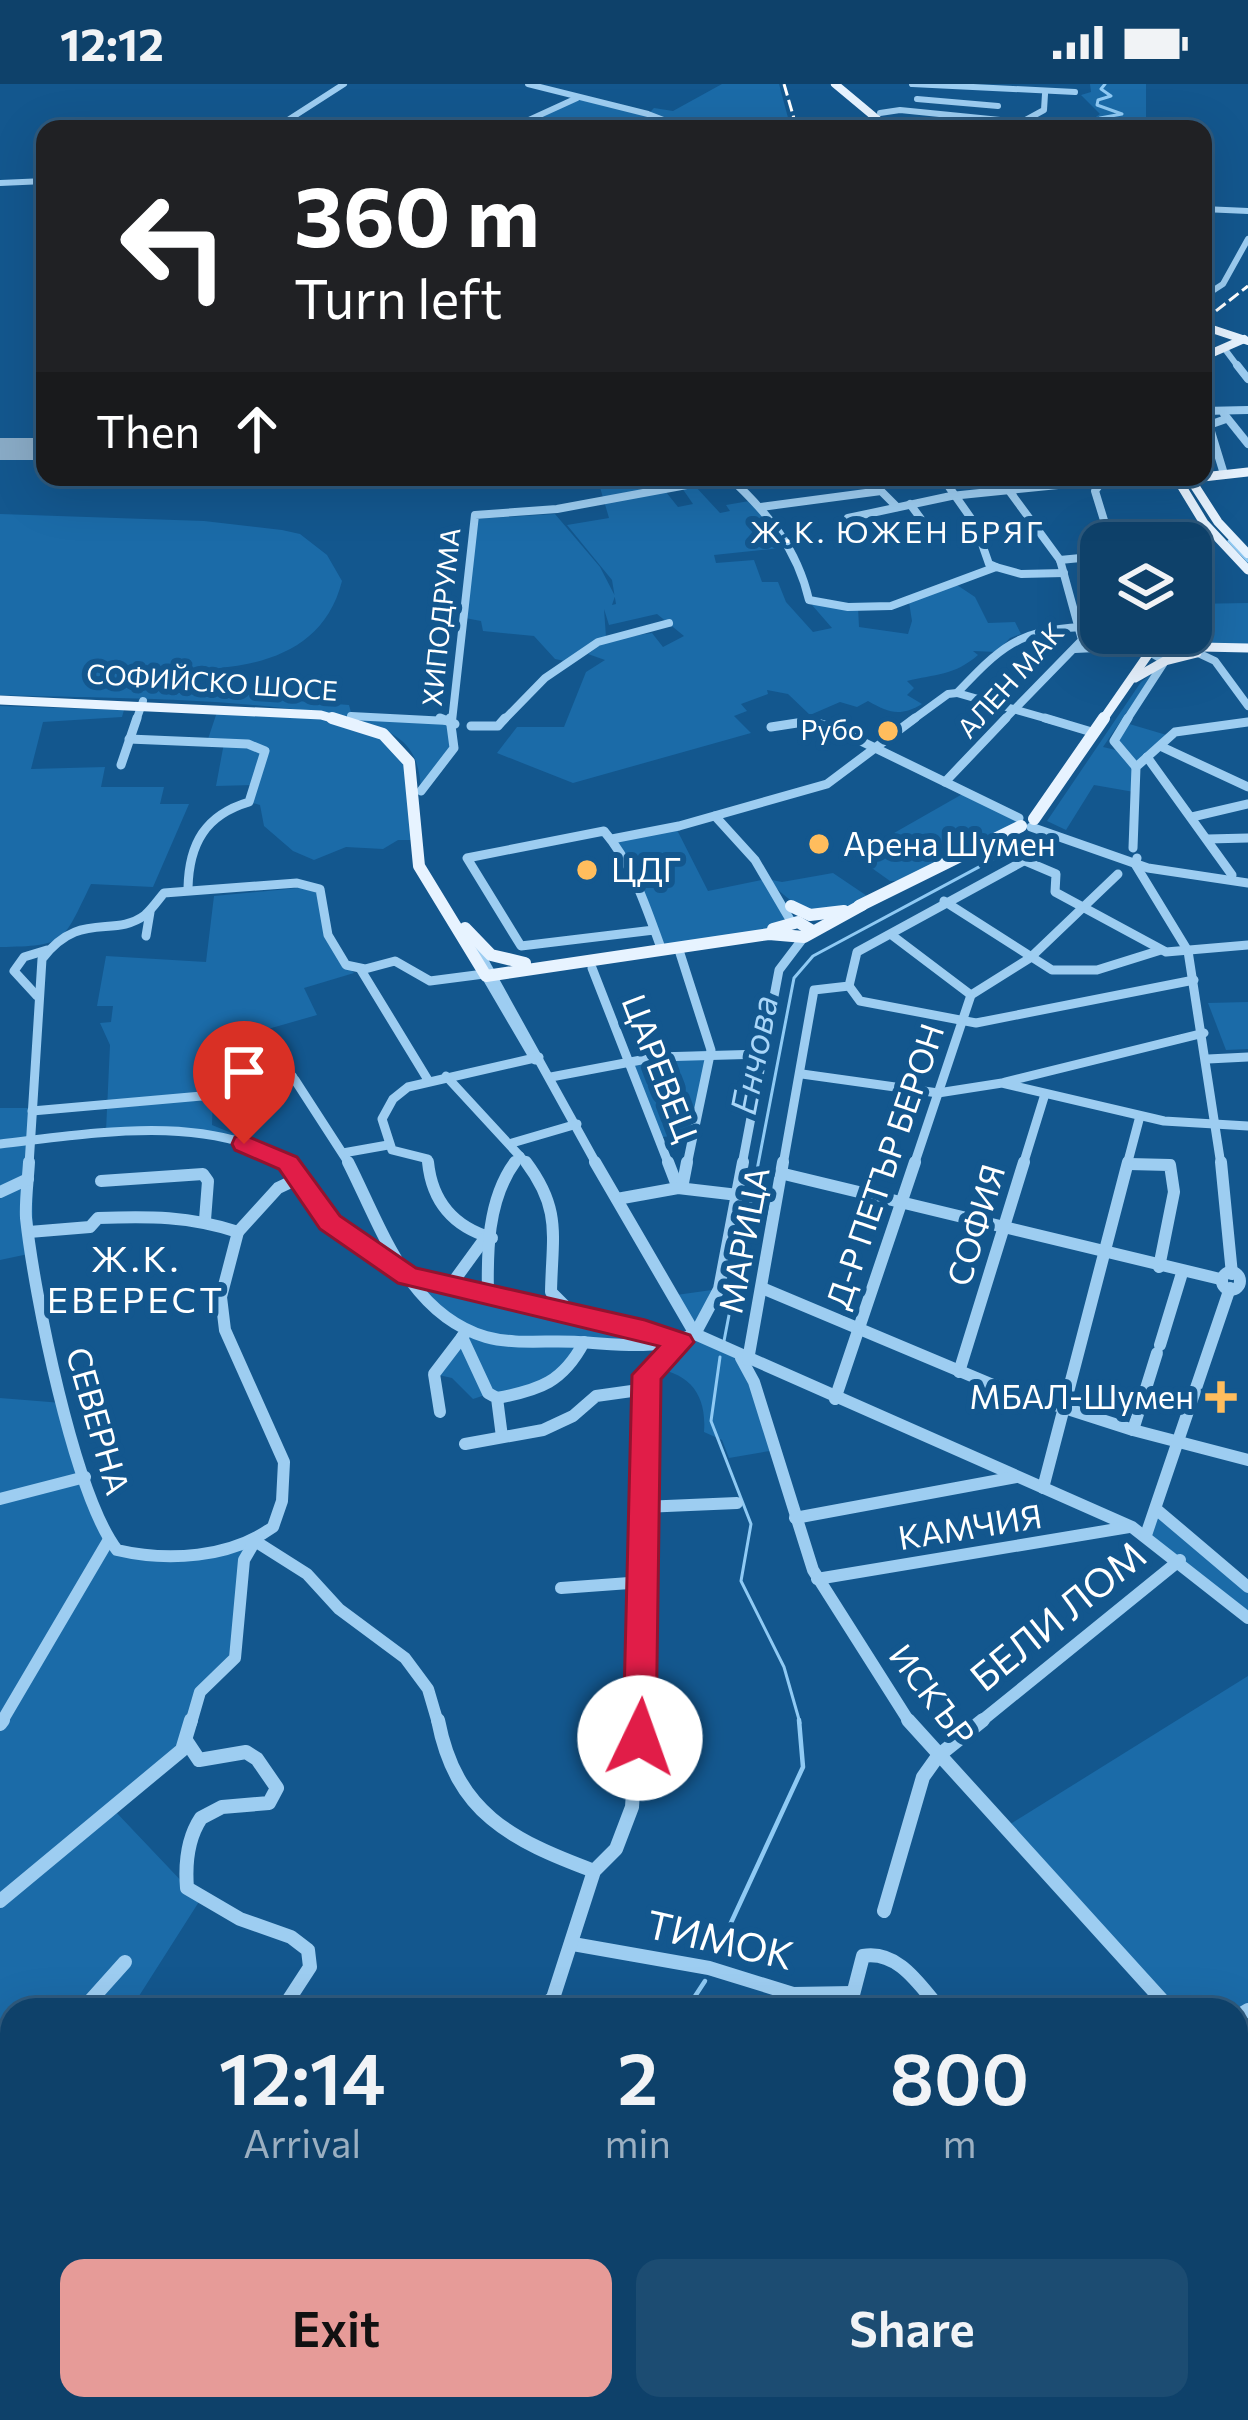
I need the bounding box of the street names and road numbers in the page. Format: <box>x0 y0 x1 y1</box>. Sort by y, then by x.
street label: ХИПОДРУМА <box>415 526 466 708</box>
street label: АЛЕН МАК <box>950 616 1070 744</box>
street label: СОФИЙСКО ШОСЕ <box>85 656 339 707</box>
street label: ЦАРЕВЕЦ <box>615 988 708 1147</box>
street label: Д-Р ПЕТЪР БЕРОН <box>816 1018 952 1313</box>
street label: СОФИЯ <box>937 1159 1012 1290</box>
street label: МАРИЦА <box>708 1163 777 1316</box>
street label: СЕВЕРНА <box>59 1342 140 1499</box>
street label: КАМЧИЯ <box>895 1494 1045 1557</box>
street label: БЕЛИ ЛОМ <box>959 1529 1154 1700</box>
street label: ИСКЪР <box>882 1635 985 1753</box>
street label: ТИМОК <box>642 1898 798 1978</box>

